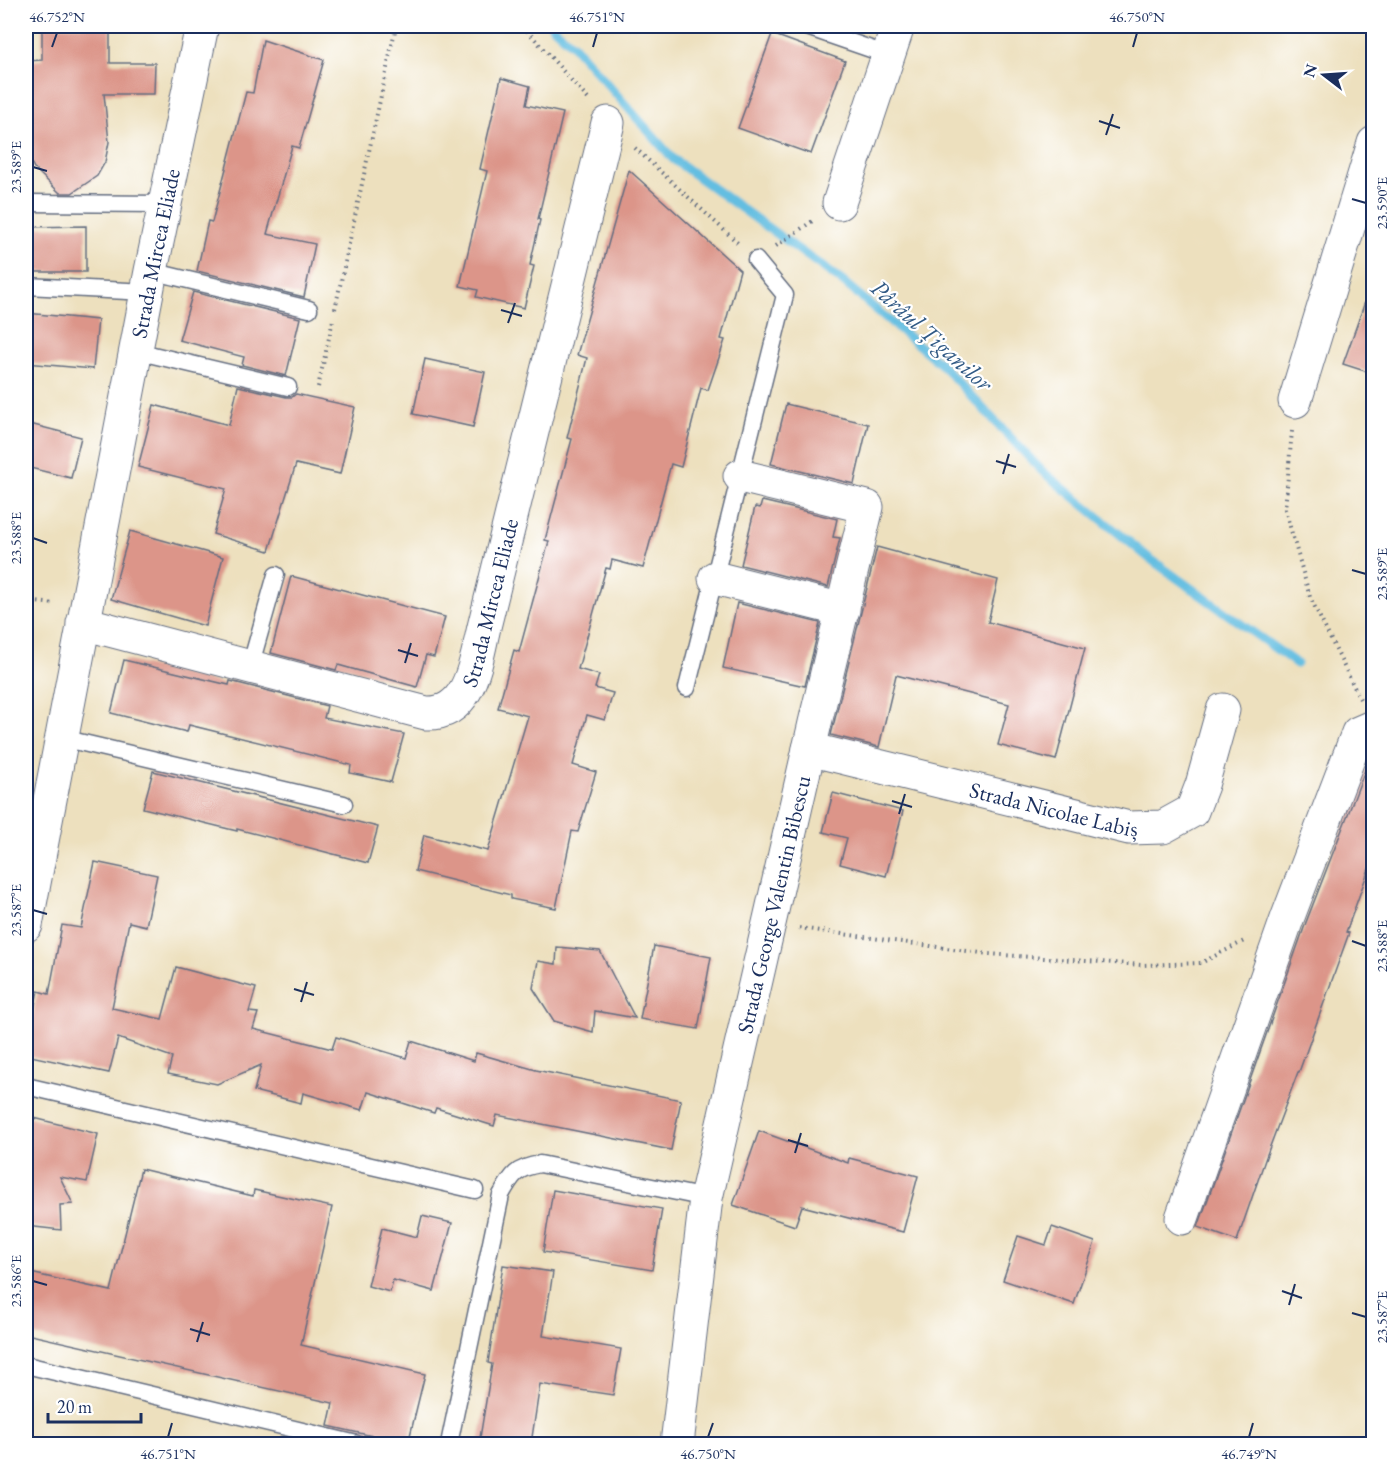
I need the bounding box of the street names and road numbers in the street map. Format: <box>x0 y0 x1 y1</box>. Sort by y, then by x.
street label: Strada Mircea Eliade <box>124 166 187 340</box>
street label: Strada Mircea Eliade <box>454 515 525 691</box>
street label: Strada George Valentin Bibescu <box>730 772 817 1036</box>
street label: Strada Nicolae Labiș <box>967 775 1138 842</box>

